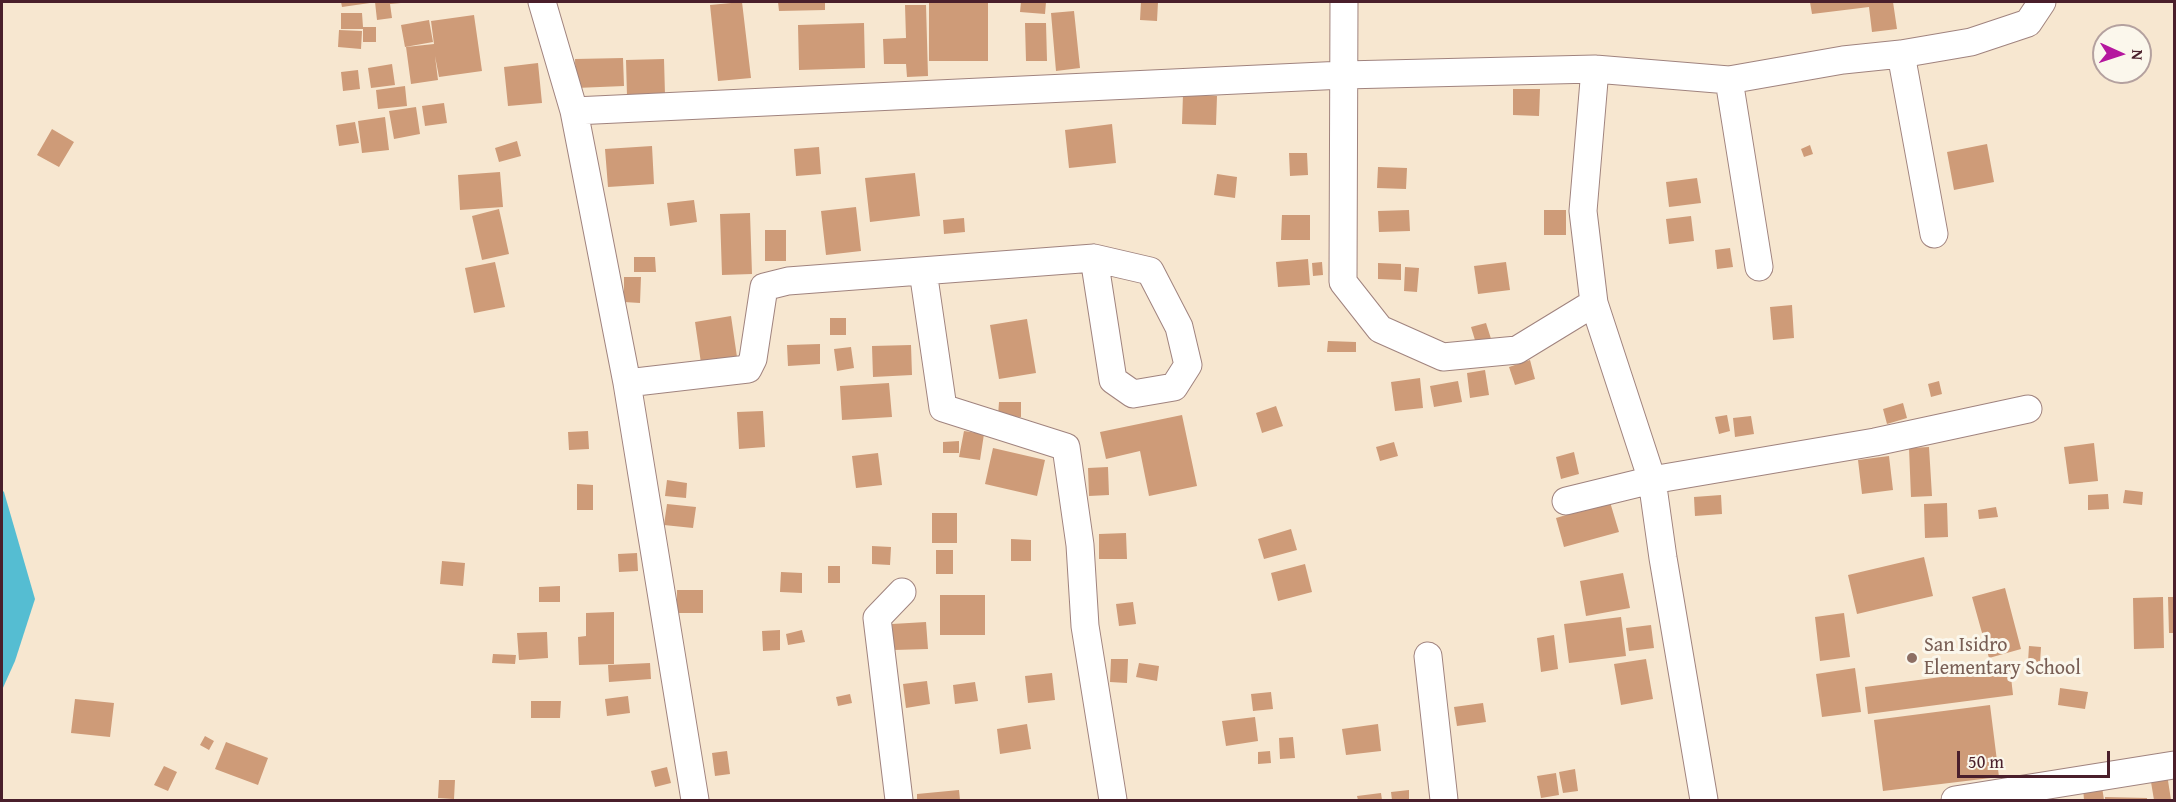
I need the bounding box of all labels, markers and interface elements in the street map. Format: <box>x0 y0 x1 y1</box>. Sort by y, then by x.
north arrow <box>2092 24 2152 84</box>
text: N <box>2126 49 2150 61</box>
place label: San Isidro Elementary School <box>1924 634 2081 681</box>
marker: San Isidro Elementary School <box>1905 651 1919 665</box>
scale bar <box>1960 739 2113 777</box>
text: 50 m <box>1968 748 2004 775</box>

